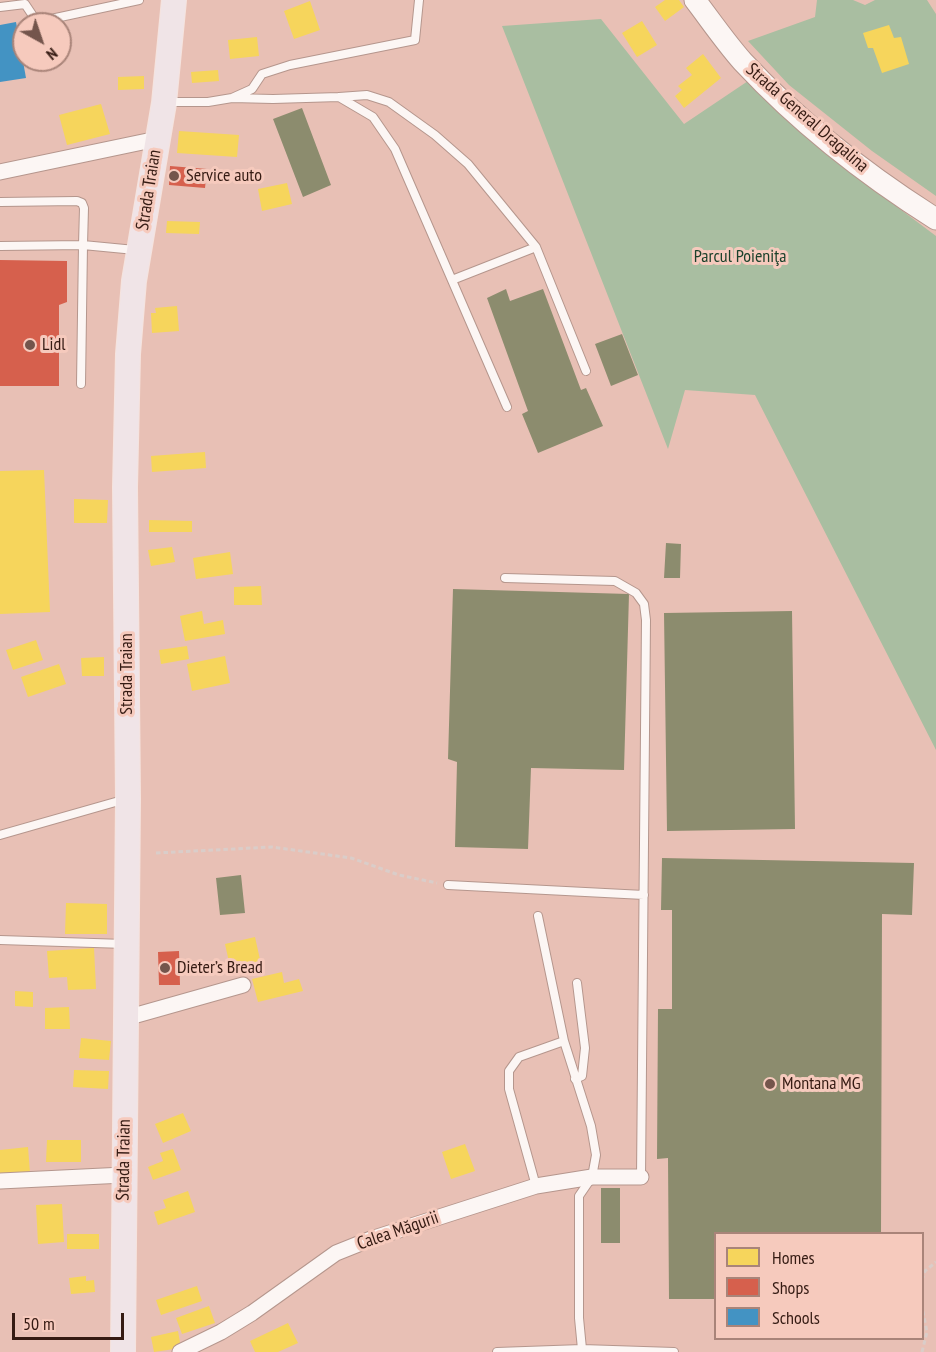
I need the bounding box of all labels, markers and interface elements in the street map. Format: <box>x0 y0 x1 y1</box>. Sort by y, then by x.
north arrow <box>12 12 72 72</box>
text: N <box>43 44 62 65</box>
street label: Strada General Dragalina <box>741 59 873 177</box>
street label: Strada Traian <box>132 148 166 232</box>
place label: Service auto <box>186 165 262 187</box>
marker: Service auto <box>167 169 181 183</box>
park label: Parcul Poieniţa <box>694 246 786 268</box>
place label: Lidl <box>42 334 65 356</box>
marker: Lidl <box>23 338 37 352</box>
street label: Strada Traian <box>116 633 138 715</box>
place label: Dieter’s Bread <box>177 957 263 979</box>
marker: Dieter’s Bread <box>158 961 172 975</box>
place label: Montana MG <box>782 1073 861 1095</box>
marker: Montana MG <box>763 1077 777 1091</box>
street label: Strada Traian <box>112 1119 136 1201</box>
street label: Calea Măgurii <box>354 1207 442 1255</box>
legend <box>714 1232 924 1340</box>
text: Homes <box>772 1246 815 1269</box>
text: Shops <box>772 1276 809 1299</box>
scale bar <box>15 1301 128 1339</box>
text: Schools <box>772 1306 820 1329</box>
text: 50 m <box>23 1312 55 1335</box>

